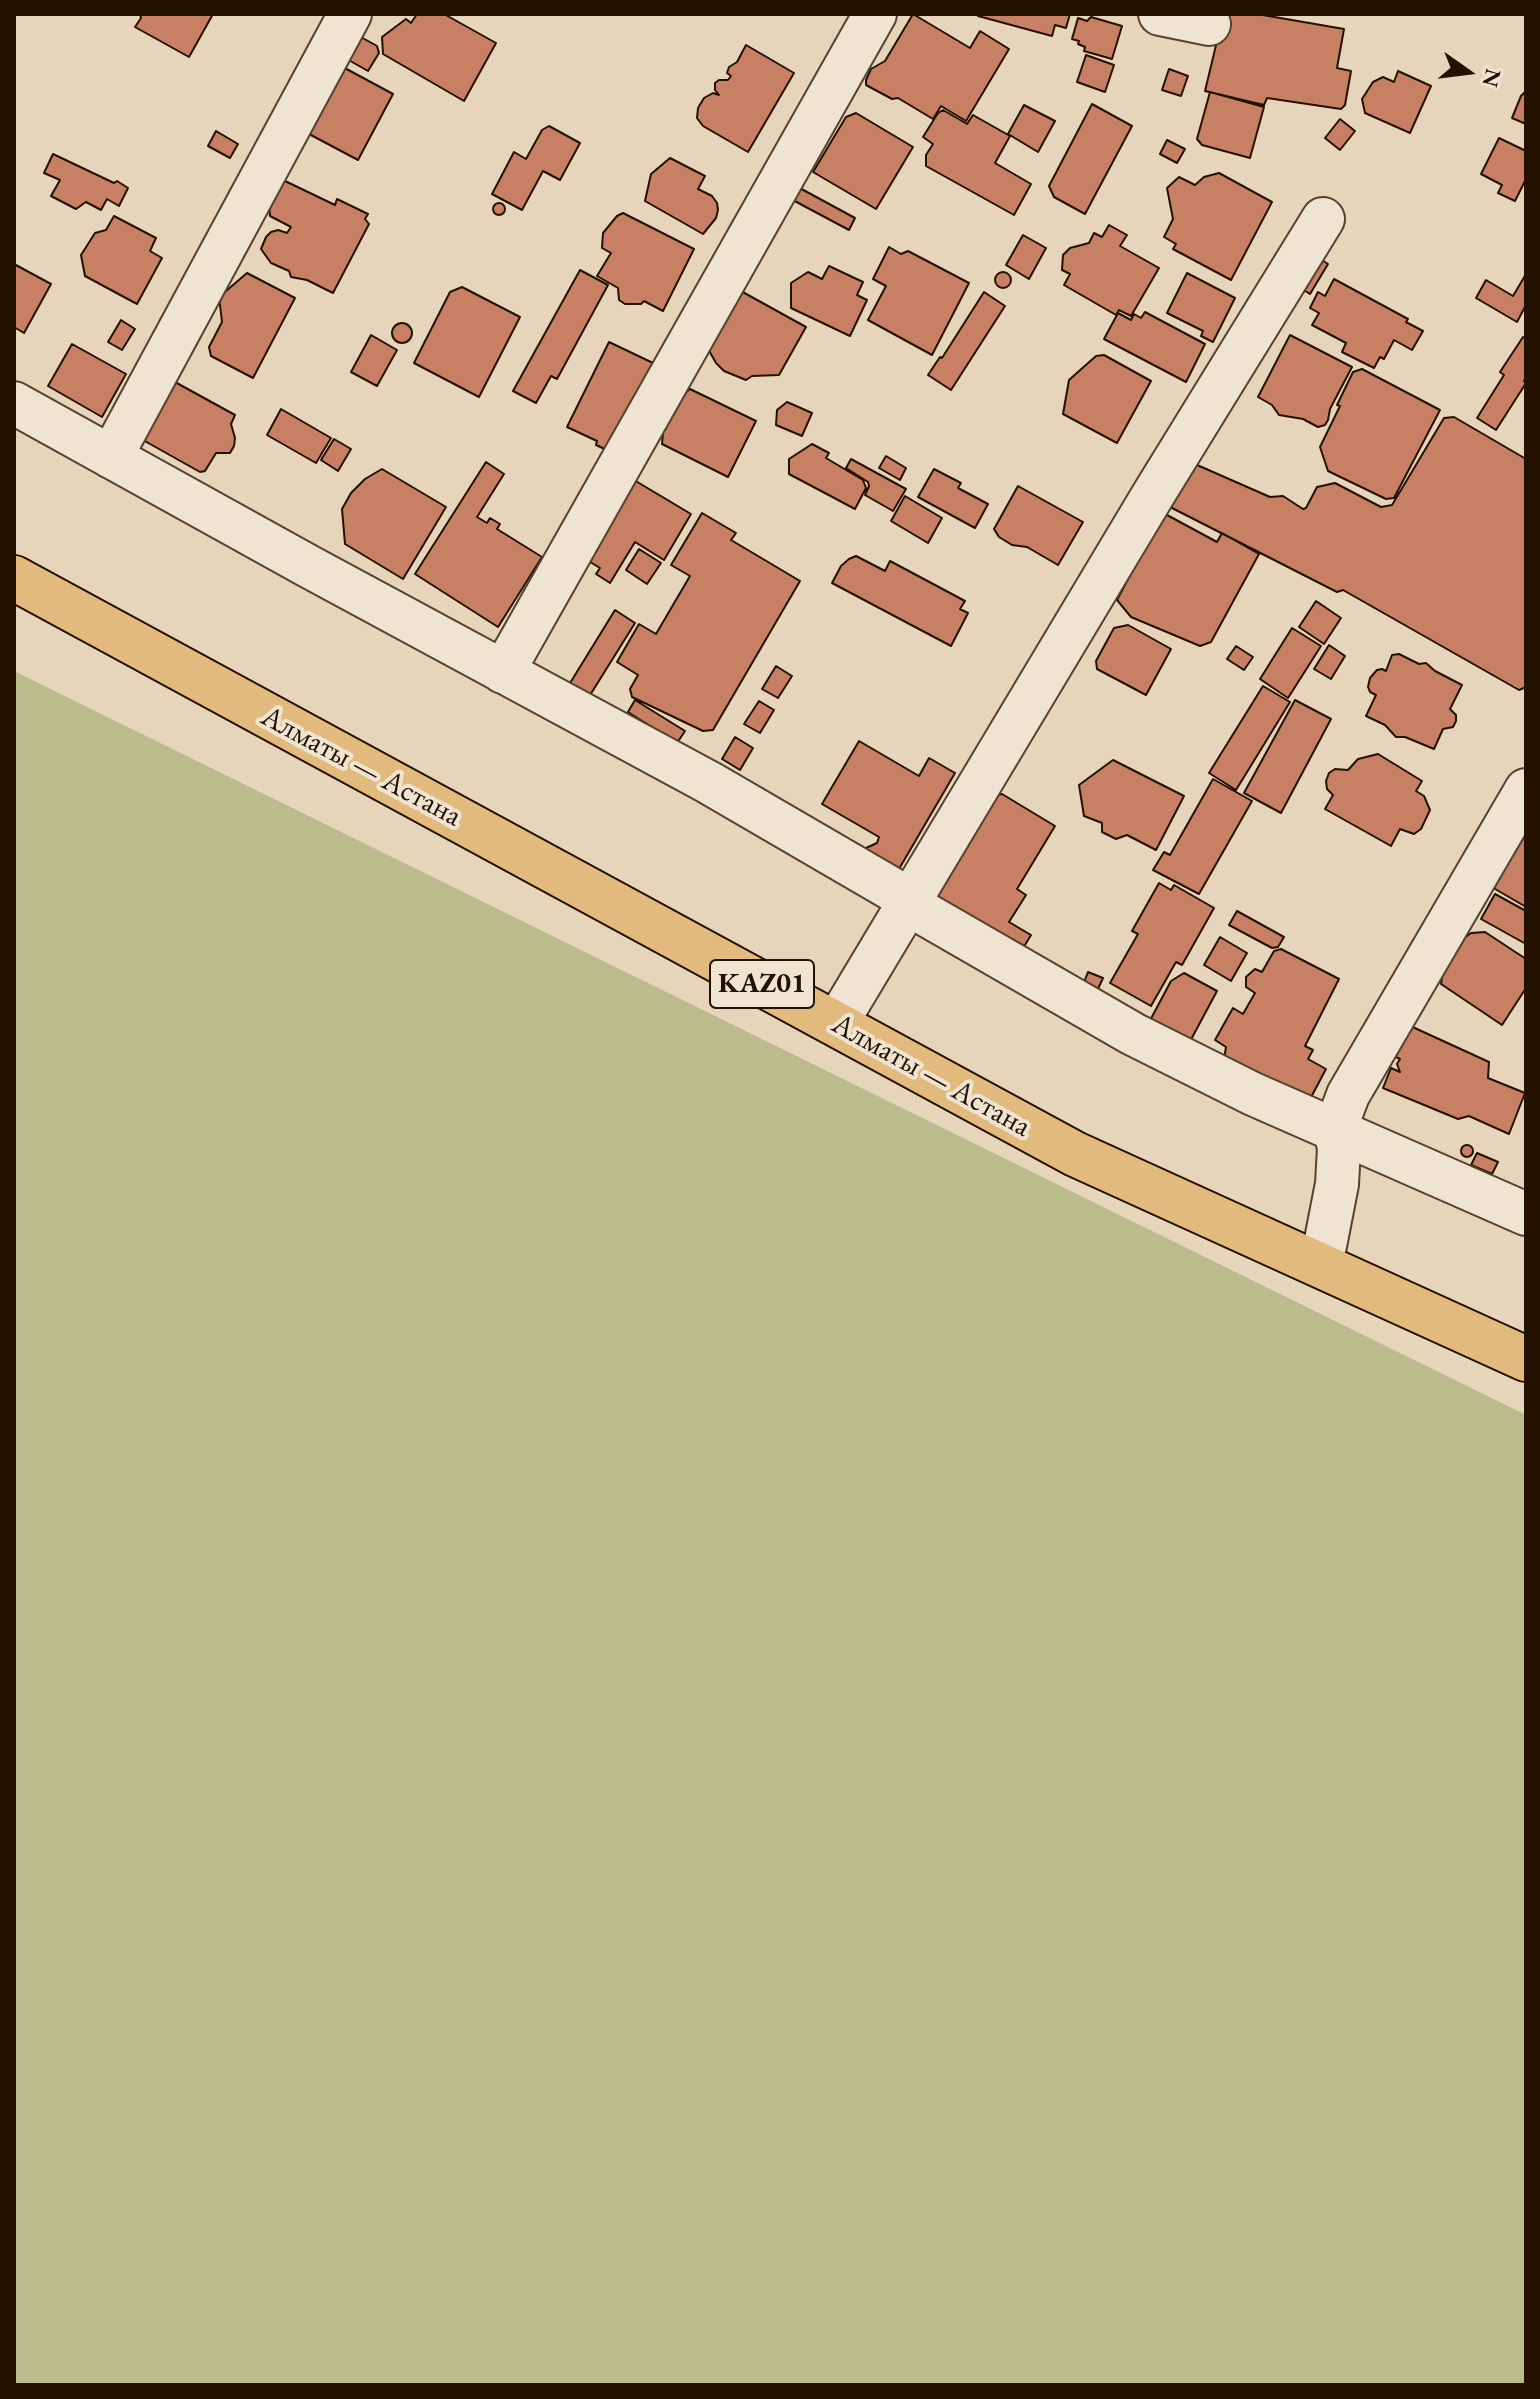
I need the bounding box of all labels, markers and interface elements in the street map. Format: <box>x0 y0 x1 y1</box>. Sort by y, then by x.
north arrow <box>1428 32 1508 112</box>
text: N <box>1476 66 1508 90</box>
street label: Алматы — Астана <box>255 699 467 835</box>
road number: KАZ01 <box>710 960 814 1008</box>
street label: Алматы — Астана <box>825 1006 1037 1146</box>

